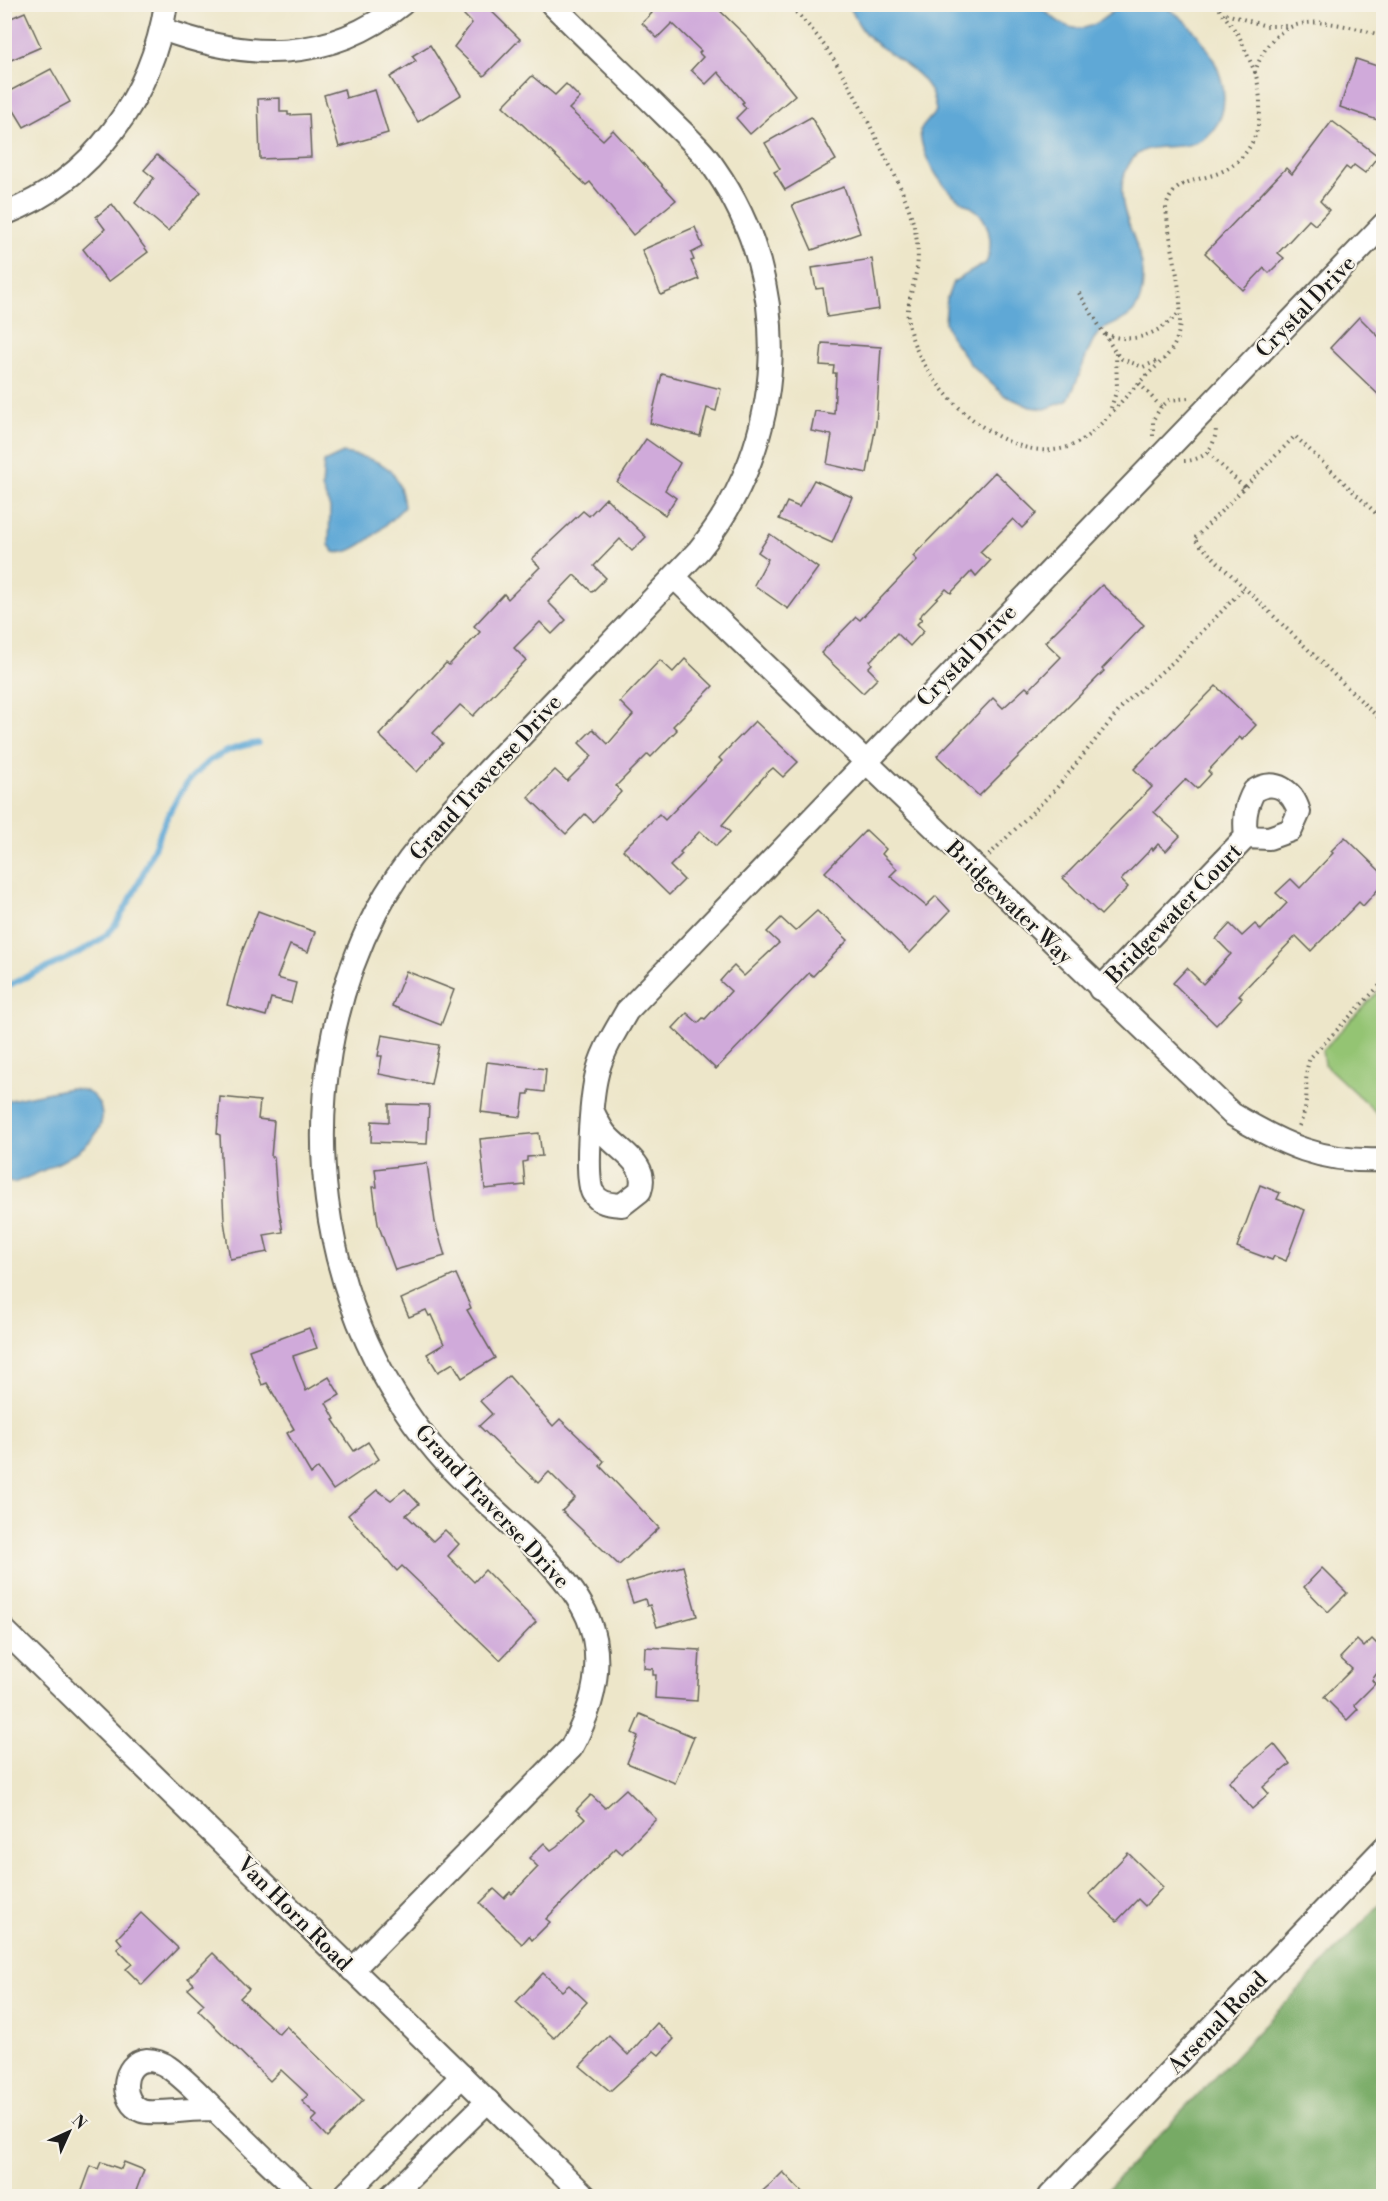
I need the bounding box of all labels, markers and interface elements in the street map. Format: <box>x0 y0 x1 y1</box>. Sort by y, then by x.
street label: Crystal Drive <box>1250 250 1362 364</box>
street label: Crystal Drive <box>911 599 1023 713</box>
street label: Grand Traverse Drive <box>404 689 568 867</box>
street label: Bridgewater Way <box>939 835 1079 971</box>
street label: Bridgewater Court <box>1100 838 1248 990</box>
street label: Grand Traverse Drive <box>409 1419 575 1595</box>
street label: Van Horn Road <box>230 1850 357 1977</box>
street label: Arsenal Road <box>1162 1966 1274 2080</box>
north arrow <box>39 2102 99 2162</box>
text: N <box>67 2111 91 2134</box>

